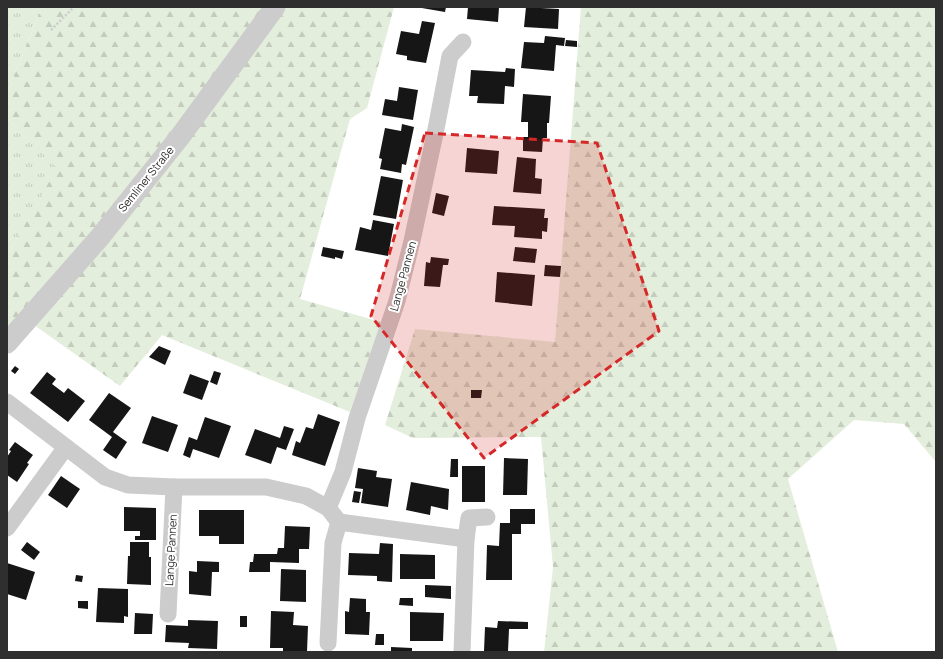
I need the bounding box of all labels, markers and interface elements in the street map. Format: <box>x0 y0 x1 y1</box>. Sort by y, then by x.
street label: Semliner Straße <box>114 142 177 215</box>
street label: Lange Pannen <box>386 239 419 312</box>
street label: Lange Pannen <box>161 514 180 586</box>

